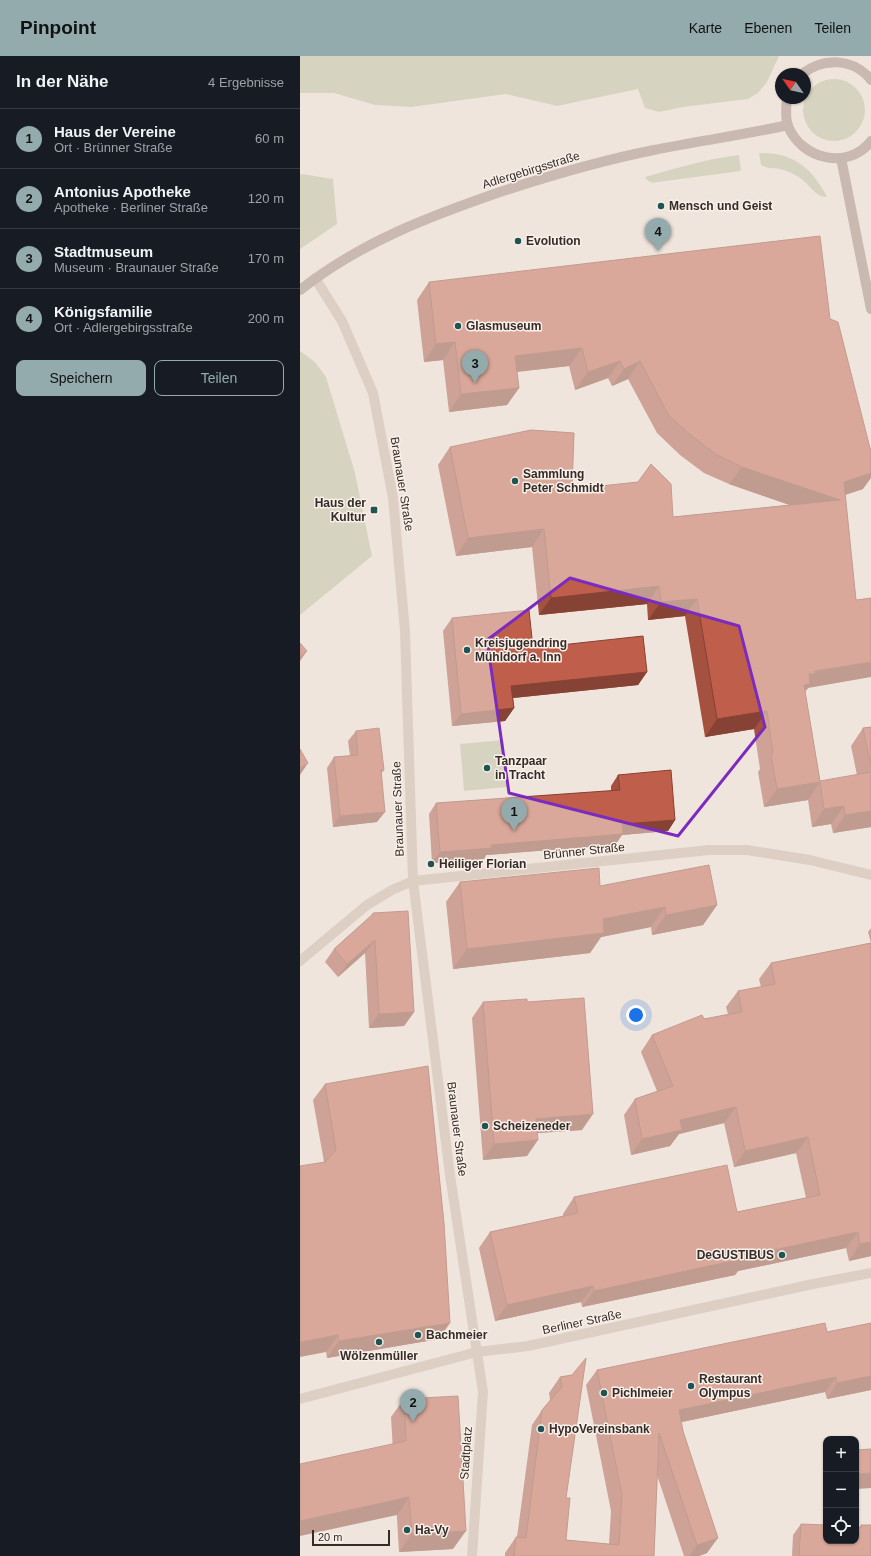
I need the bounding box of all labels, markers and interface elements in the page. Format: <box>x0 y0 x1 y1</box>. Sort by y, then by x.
text: Pinpoint <box>20 17 96 38</box>
text: Karte <box>689 20 722 36</box>
text: Ebenen <box>744 20 792 36</box>
text: Teilen <box>814 20 851 36</box>
north arrow <box>775 68 811 104</box>
text: In der Nähe <box>16 72 109 91</box>
text: 4 Ergebnisse <box>208 75 284 90</box>
text: Haus der Vereine <box>54 123 176 140</box>
text: 1 <box>25 131 33 146</box>
text: 60 m <box>255 131 284 146</box>
text: Ort · Brünner Straße <box>54 140 172 155</box>
street label: Adlergebirgsstraße <box>480 148 582 192</box>
text: Antonius Apotheke <box>54 183 191 200</box>
text: 2 <box>25 191 33 206</box>
text: 120 m <box>248 191 284 206</box>
place label: Mensch und Geist <box>669 199 772 213</box>
text: Apotheke · Berliner Straße <box>54 200 208 215</box>
marker: Mensch und Geist <box>656 201 666 211</box>
pin: 4 <box>645 218 671 251</box>
place label: Evolution <box>526 234 581 248</box>
marker: Evolution <box>513 236 523 246</box>
text: Stadtmuseum <box>54 243 153 260</box>
text: 3 <box>25 251 33 266</box>
text: 170 m <box>248 251 284 266</box>
text: Museum · Braunauer Straße <box>54 260 219 275</box>
text: Königsfamilie <box>54 303 152 320</box>
text: 4 <box>25 311 33 326</box>
text: 200 m <box>248 311 284 326</box>
place label: Glasmuseum <box>466 319 541 333</box>
text: Ort · Adlergebirgsstraße <box>54 320 193 335</box>
marker: Glasmuseum <box>453 321 463 331</box>
pin: 3 <box>462 350 488 383</box>
button: Speichern <box>16 360 146 396</box>
button: Teilen <box>154 360 284 396</box>
street label: Braunauer Straße <box>388 436 416 533</box>
place label: Sammlung Peter Schmidt <box>523 467 604 495</box>
marker: Sammlung Peter Schmidt <box>510 476 520 486</box>
place label: Haus der Kultur <box>315 496 366 524</box>
marker: Haus der Kultur <box>369 505 379 515</box>
place label: Kreisjugendring Mühldorf a. Inn <box>475 636 567 664</box>
marker: Kreisjugendring Mühldorf a. Inn <box>462 645 472 655</box>
place label: Tanzpaar in Tracht <box>495 754 547 782</box>
street label: Braunauer Straße <box>389 761 407 857</box>
marker: Tanzpaar in Tracht <box>482 763 492 773</box>
pin: 1 <box>501 798 527 831</box>
street label: Brünner Straße <box>542 840 626 862</box>
place label: Heiliger Florian <box>439 857 526 871</box>
marker: Heiliger Florian <box>426 859 436 869</box>
your location <box>626 1005 646 1025</box>
street label: Braunauer Straße <box>444 1081 470 1178</box>
place label: Scheizeneder <box>493 1119 571 1133</box>
marker: Scheizeneder <box>480 1121 490 1131</box>
place label: DeGUSTIBUS <box>697 1248 774 1262</box>
marker: DeGUSTIBUS <box>777 1250 787 1260</box>
street label: Berliner Straße <box>541 1307 623 1337</box>
place label: Bachmeier <box>426 1328 488 1342</box>
marker: Bachmeier <box>413 1330 423 1340</box>
marker: Wölzenmüller <box>374 1337 384 1347</box>
place label: Wölzenmüller <box>340 1349 418 1363</box>
place label: Restaurant Olympus <box>699 1372 762 1400</box>
marker: Restaurant Olympus <box>686 1381 696 1391</box>
place label: Pichlmeier <box>612 1386 673 1400</box>
marker: Pichlmeier <box>599 1388 609 1398</box>
pin: 2 <box>400 1389 426 1422</box>
place label: HypoVereinsbank <box>549 1422 650 1436</box>
marker: HypoVereinsbank <box>536 1424 546 1434</box>
street label: Stadtplatz <box>457 1426 475 1480</box>
map controls <box>823 1436 859 1544</box>
button: + <box>823 1436 859 1472</box>
button: − <box>823 1472 859 1508</box>
button: locate <box>823 1508 859 1544</box>
place label: Ha-Vy <box>415 1523 449 1537</box>
marker: Ha-Vy <box>402 1525 412 1535</box>
scale bar <box>312 1528 390 1547</box>
text: 20 m <box>318 1531 342 1543</box>

